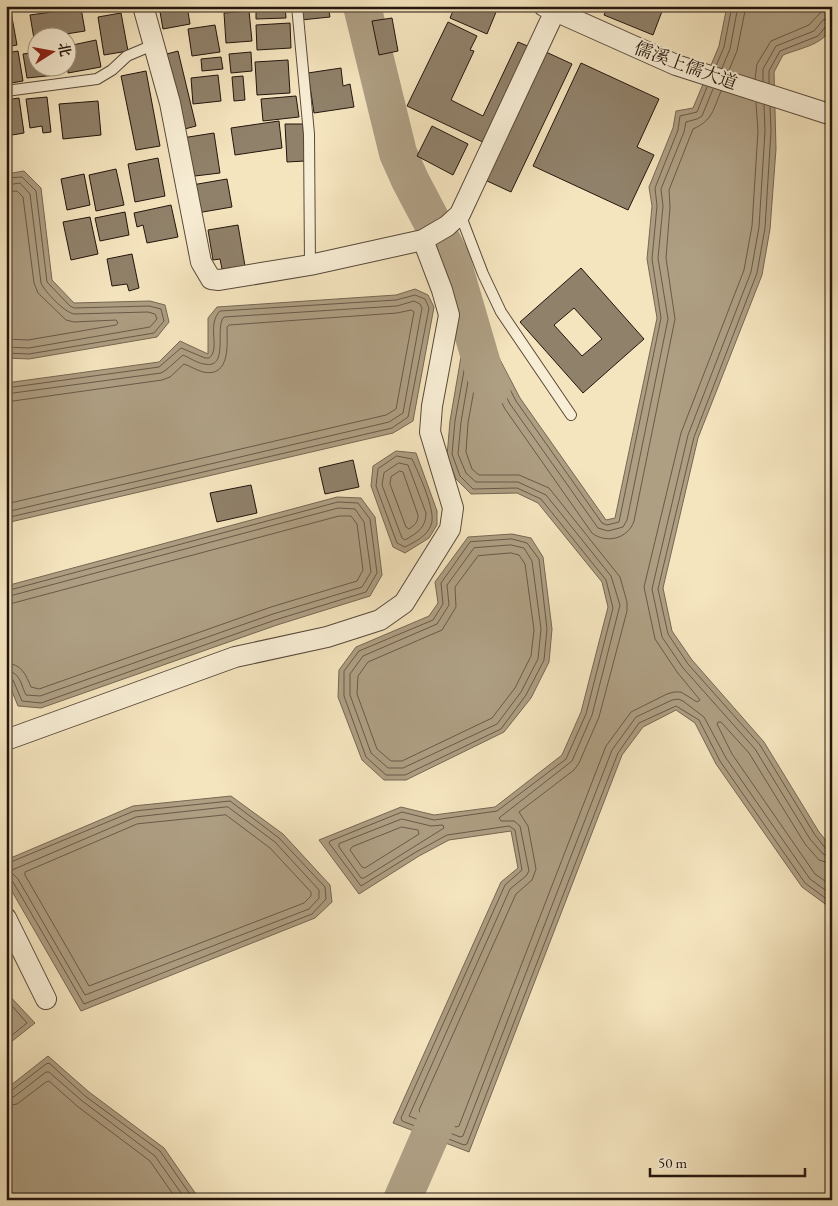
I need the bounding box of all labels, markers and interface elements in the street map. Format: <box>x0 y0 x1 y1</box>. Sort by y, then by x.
north arrow <box>28 28 78 78</box>
street label: 儒溪上儒大道 <box>631 36 741 94</box>
text: 北 <box>55 41 75 58</box>
scale bar <box>650 1146 806 1178</box>
text: 50 m <box>658 1153 687 1172</box>

